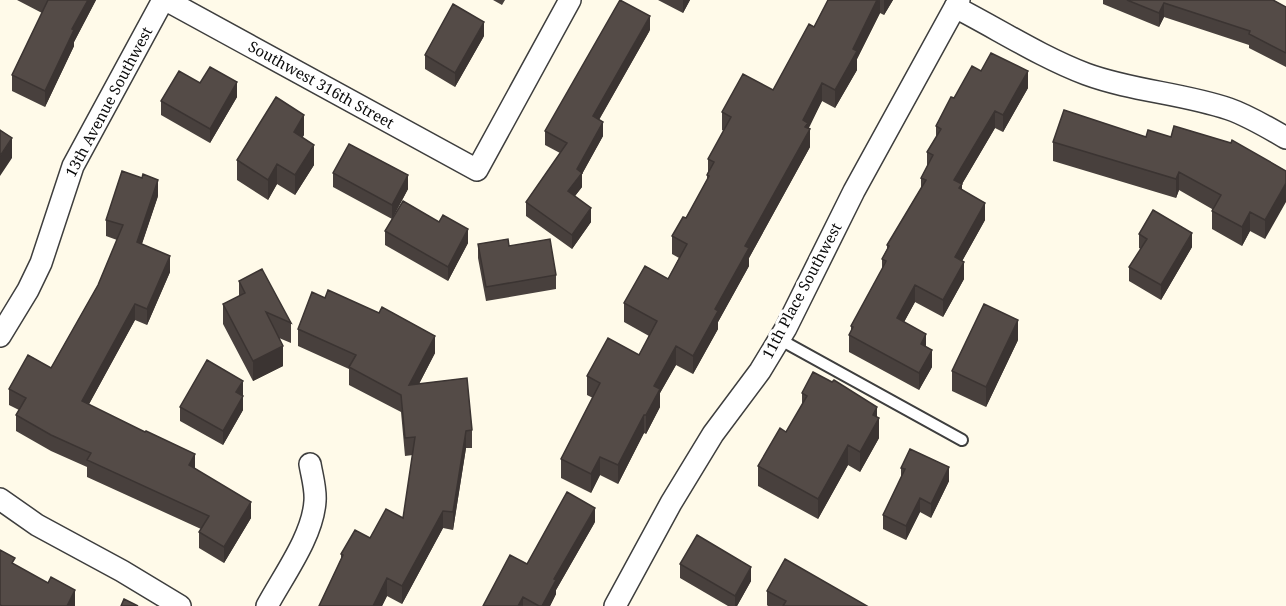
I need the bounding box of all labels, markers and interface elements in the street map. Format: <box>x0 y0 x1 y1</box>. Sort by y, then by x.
street label: 13th Avenue Southwest <box>60 23 156 180</box>
street label: Southwest 316th Street <box>245 36 398 133</box>
street label: 11th Place Southwest <box>757 219 845 362</box>

